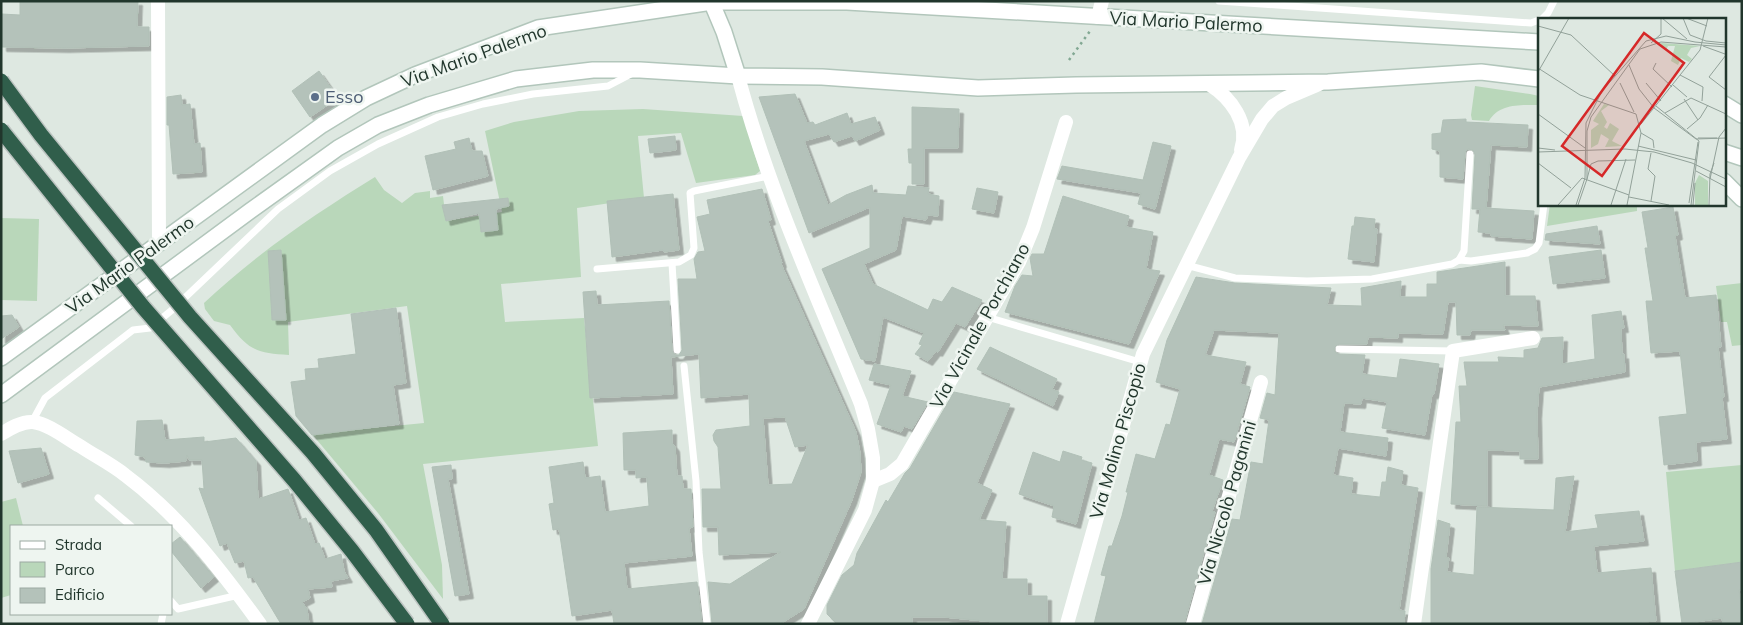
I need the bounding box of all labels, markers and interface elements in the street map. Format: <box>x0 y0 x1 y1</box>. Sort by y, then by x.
street label: Via Mario Palermo <box>1109 6 1263 37</box>
inset map <box>1538 18 1726 205</box>
street label: Via Mario Palermo <box>398 19 550 93</box>
place label: Esso <box>325 85 364 108</box>
marker: Esso <box>309 91 321 103</box>
street label: Via Mario Palermo <box>61 210 198 319</box>
street label: Via Vicinale Porchiano <box>924 239 1035 413</box>
street label: Via Molino Piscopio <box>1084 360 1151 522</box>
street label: Via Niccolò Paganini <box>1192 418 1261 588</box>
legend <box>10 525 172 615</box>
text: Strada <box>55 535 102 554</box>
text: Parco <box>55 560 95 579</box>
text: Edificio <box>55 585 105 604</box>

